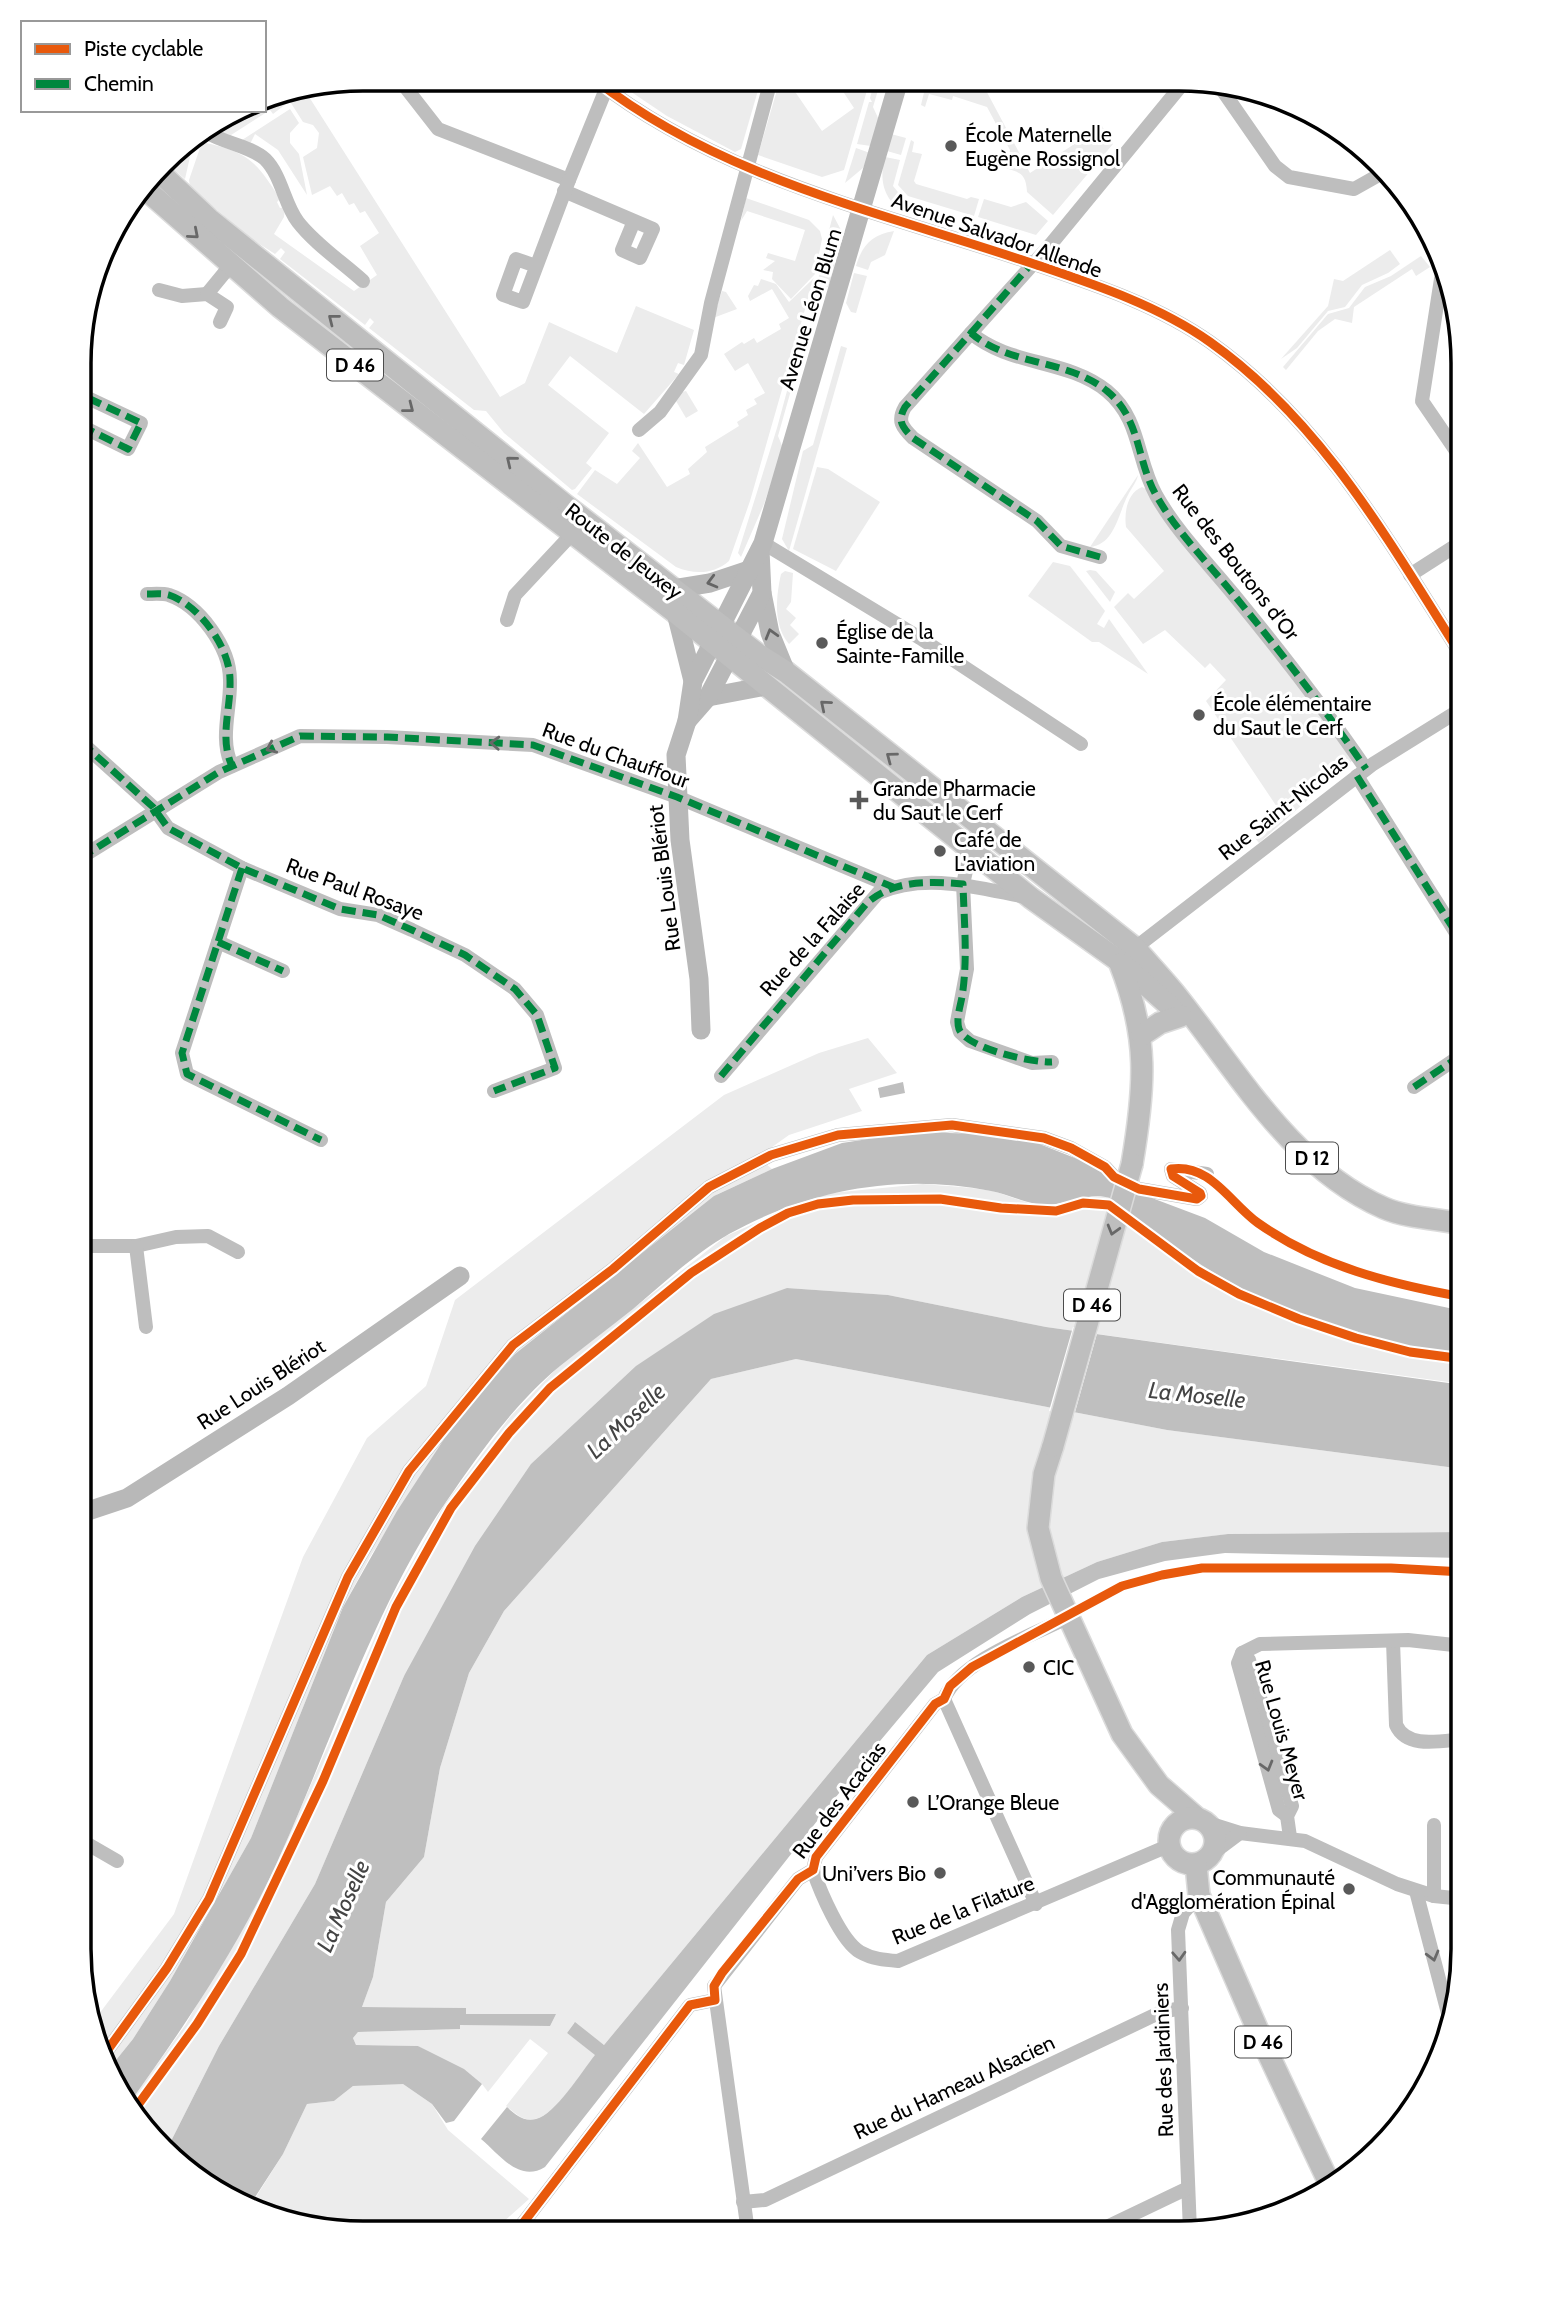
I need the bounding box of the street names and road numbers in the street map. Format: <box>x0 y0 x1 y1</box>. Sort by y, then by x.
street label: Avenue Salvador Allende <box>889 187 1106 283</box>
street label: Avenue Léon Blum <box>774 225 846 393</box>
road number: D 46 <box>327 350 383 380</box>
street label: Rue des Boutons d'Or <box>1167 479 1305 645</box>
street label: Route de Jeuxey <box>560 497 688 605</box>
street label: Rue du Chauffour <box>539 717 693 793</box>
street label: Rue Saint-Nicolas <box>1213 749 1353 865</box>
street label: Rue Louis Blériot <box>643 803 685 953</box>
street label: Rue Paul Rosaye <box>283 853 427 926</box>
street label: Rue de la Falaise <box>754 877 870 1001</box>
road number: D 12 <box>1286 1142 1338 1174</box>
road number: D 46 <box>1064 1289 1120 1320</box>
street label: Rue Louis Blériot <box>192 1333 330 1435</box>
street label: Rue Louis Meyer <box>1250 1657 1314 1803</box>
street label: Rue des Acacias <box>787 1736 891 1863</box>
street label: Rue de la Filature <box>888 1870 1038 1950</box>
street label: Rue des Jardiniers <box>1148 1982 1178 2138</box>
road number: D 46 <box>1235 2026 1291 2058</box>
street label: Rue du Hameau Alsacien <box>849 2029 1059 2145</box>

